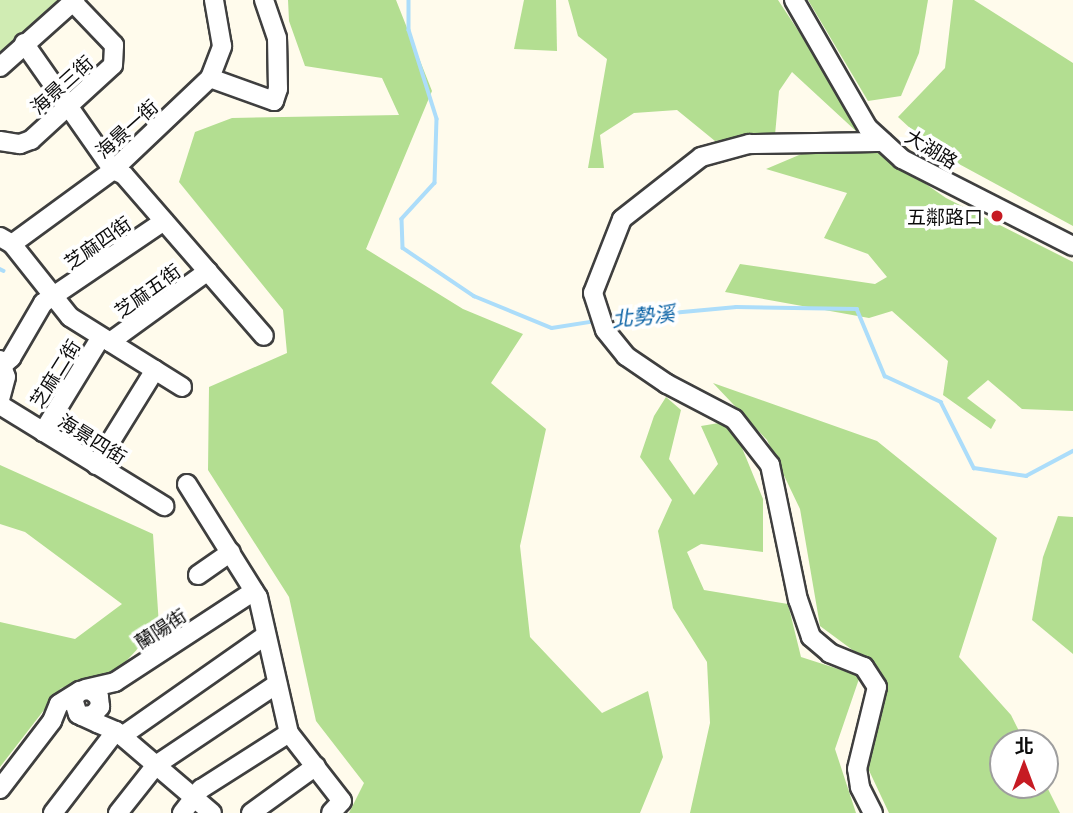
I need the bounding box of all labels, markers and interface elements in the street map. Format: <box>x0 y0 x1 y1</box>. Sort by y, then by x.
street label: 海景三街 <box>25 50 97 118</box>
street label: 海景一街 <box>90 94 162 162</box>
street label: 大湖路 <box>902 124 962 172</box>
place label: 五鄰路口 <box>907 205 983 227</box>
marker: 五鄰路口 <box>989 208 1005 224</box>
street label: 芝麻四街 <box>59 211 135 273</box>
street label: 芝麻五街 <box>110 258 184 322</box>
water label: 北勢溪 <box>610 299 676 331</box>
street label: 芝麻二街 <box>24 335 84 411</box>
street label: 海景四街 <box>55 408 131 468</box>
street label: 蘭陽街 <box>130 603 190 653</box>
north arrow <box>989 729 1059 799</box>
text: 北 <box>1014 731 1034 758</box>

